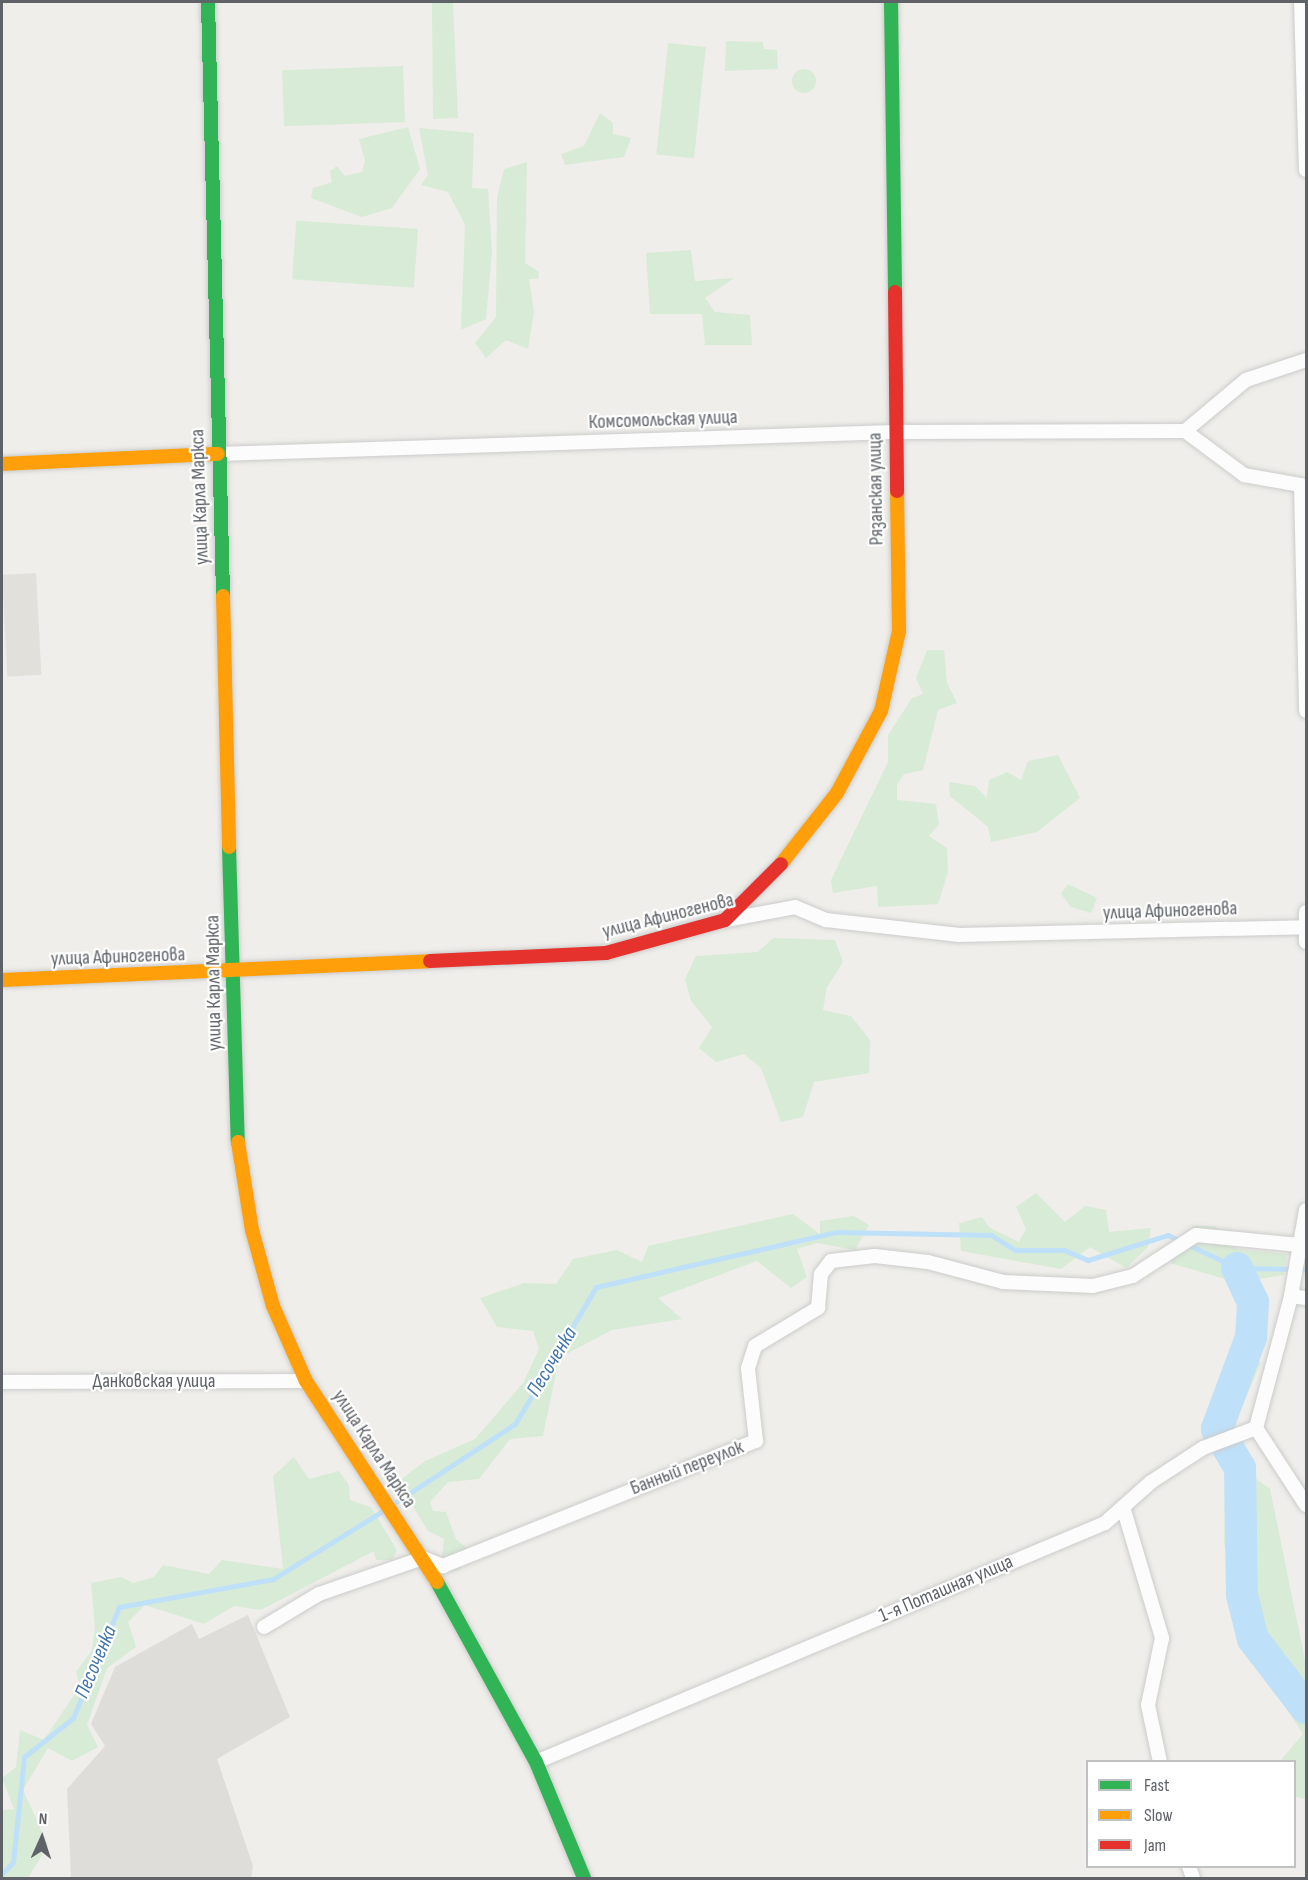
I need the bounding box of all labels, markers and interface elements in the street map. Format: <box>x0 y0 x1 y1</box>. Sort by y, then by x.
street label: Комсомольская улица <box>588 405 738 435</box>
street label: улица Карла Маркса <box>186 429 214 565</box>
street label: Рязанская улица <box>863 432 889 546</box>
street label: улица Афиногенова <box>600 888 736 944</box>
street label: улица Афиногенова <box>1102 897 1238 925</box>
street label: улица Карла Маркса <box>201 915 227 1051</box>
street label: улица Афиногенова <box>50 943 186 971</box>
water label: Песоченка <box>521 1323 583 1401</box>
street label: Данковская улица <box>93 1369 215 1393</box>
street label: улица Карла Маркса <box>327 1385 421 1513</box>
street label: Банный переулок <box>627 1435 747 1501</box>
street label: 1-я Поташная улица <box>875 1550 1017 1628</box>
water label: Песоченка <box>69 1622 123 1702</box>
legend <box>1086 1760 1296 1868</box>
text: Fast <box>1144 1775 1169 1796</box>
text: Slow <box>1144 1805 1173 1826</box>
north arrow <box>12 1808 72 1868</box>
text: N <box>38 1810 48 1829</box>
text: Jam <box>1144 1835 1166 1856</box>

